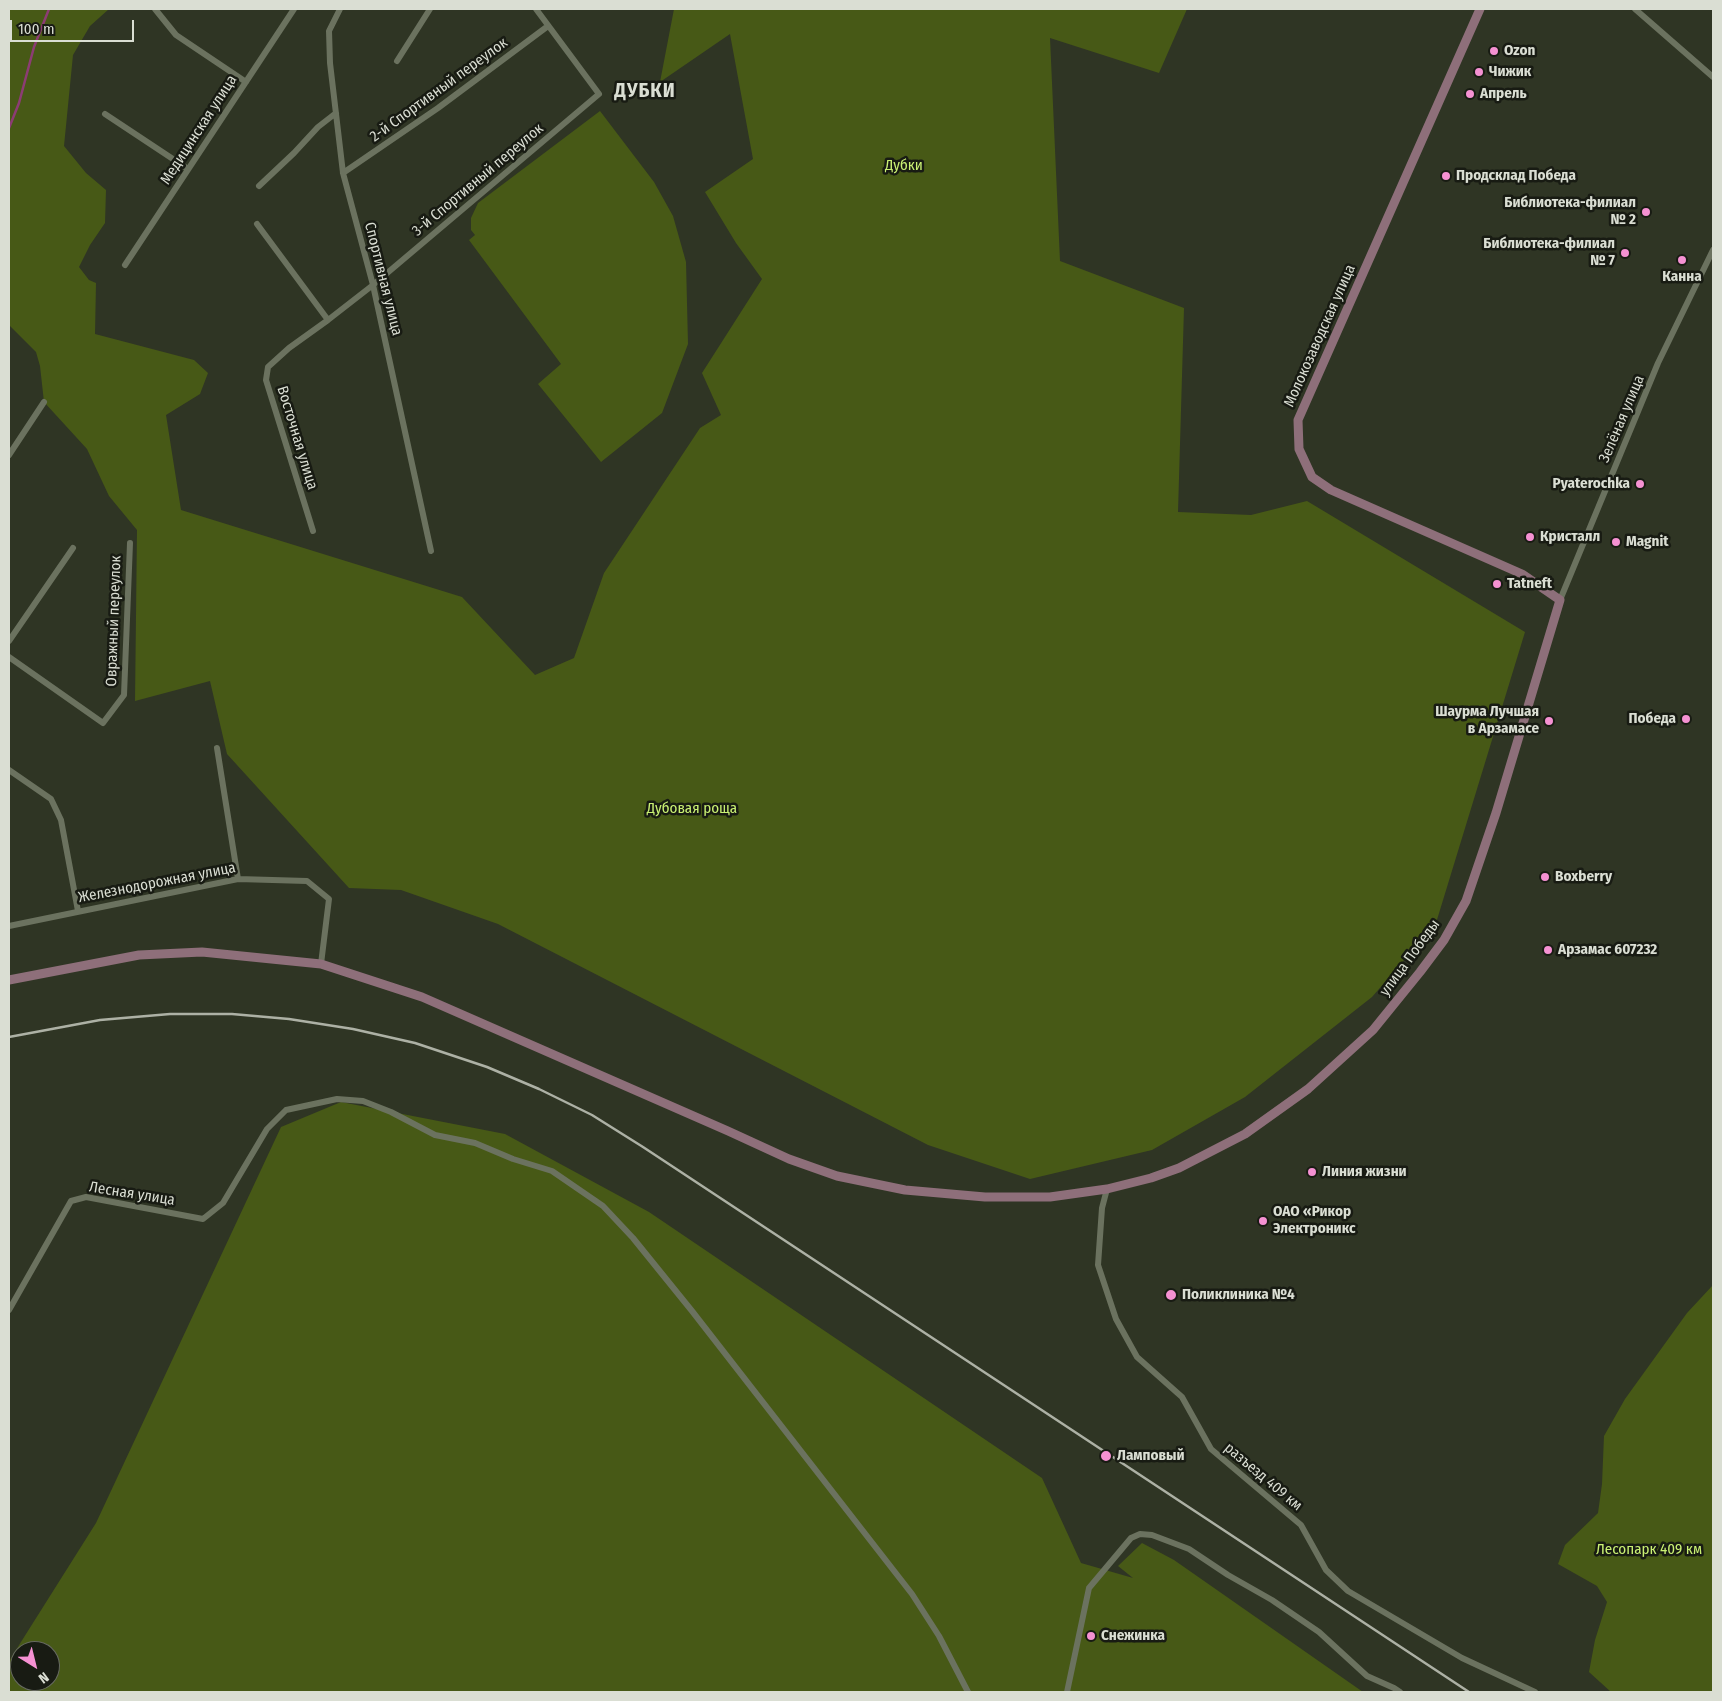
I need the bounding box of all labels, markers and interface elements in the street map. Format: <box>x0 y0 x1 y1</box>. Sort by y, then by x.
scale bar <box>12 10 136 42</box>
text: 100 m <box>18 20 55 38</box>
street label: 2-й Спортивный переулок <box>367 34 511 146</box>
place label: Ozon <box>1504 42 1535 60</box>
marker: Ozon <box>1488 45 1500 57</box>
place label: Чижик <box>1489 63 1531 81</box>
marker: Чижик <box>1473 66 1485 78</box>
street label: Медицинская улица <box>157 72 241 188</box>
district label: ДУБКИ <box>614 79 676 103</box>
place label: Апрель <box>1480 85 1526 103</box>
marker: Апрель <box>1464 88 1476 100</box>
street label: 3-й Спортивный переулок <box>409 120 547 240</box>
park label: Дубки <box>885 157 923 175</box>
place label: Продсклад Победа <box>1456 167 1576 185</box>
marker: Продсклад Победа <box>1440 170 1452 182</box>
place label: Библиотека-филиал № 2 <box>1504 194 1636 229</box>
marker: Библиотека-филиал № 2 <box>1640 206 1652 218</box>
street label: Спортивная улица <box>360 220 406 338</box>
place label: Библиотека-филиал № 7 <box>1483 235 1615 270</box>
marker: Библиотека-филиал № 7 <box>1619 247 1631 259</box>
marker: Канна <box>1676 254 1688 266</box>
street label: Молокозаводская улица <box>1280 262 1360 410</box>
place label: Канна <box>1662 268 1702 286</box>
street label: Зелёная улица <box>1595 373 1649 465</box>
street label: Восточная улица <box>273 384 321 492</box>
place label: Pyaterochka <box>1553 475 1630 493</box>
marker: Pyaterochka <box>1634 478 1646 490</box>
place label: Кристалл <box>1540 528 1600 546</box>
marker: Кристалл <box>1524 531 1536 543</box>
place label: Magnit <box>1626 533 1669 551</box>
marker: Magnit <box>1610 536 1622 548</box>
street label: Овражный переулок <box>103 555 125 687</box>
place label: Tatneft <box>1507 575 1552 593</box>
marker: Tatneft <box>1491 578 1503 590</box>
place label: Шаурма Лучшая в Арзамасе <box>1435 703 1539 738</box>
place label: Победа <box>1629 710 1676 728</box>
marker: Победа <box>1680 713 1692 725</box>
marker: Шаурма Лучшая в Арзамасе <box>1543 715 1555 727</box>
park label: Дубовая роща <box>647 800 737 818</box>
street label: Железнодорожная улица <box>77 859 237 907</box>
place label: Boxberry <box>1555 868 1612 886</box>
marker: Boxberry <box>1539 871 1551 883</box>
street label: улица Победы <box>1376 916 1444 1000</box>
place label: Арзамас 607232 <box>1558 941 1657 959</box>
marker: Арзамас 607232 <box>1542 944 1554 956</box>
place label: Линия жизни <box>1322 1163 1407 1181</box>
marker: Линия жизни <box>1306 1166 1318 1178</box>
street label: Лесная улица <box>88 1178 176 1210</box>
place label: ОАО «Рикор Электроникс <box>1273 1203 1355 1238</box>
marker: ОАО «Рикор Электроникс <box>1257 1215 1269 1227</box>
place label: Поликлиника №4 <box>1182 1286 1295 1304</box>
marker: Поликлиника №4 <box>1164 1288 1178 1302</box>
street label: разъезд 409 км <box>1220 1439 1306 1515</box>
place label: Ламповый <box>1117 1447 1185 1465</box>
marker: Ламповый <box>1099 1449 1113 1463</box>
park label: Лесопарк 409 км <box>1596 1541 1702 1559</box>
place label: Снежинка <box>1101 1627 1165 1645</box>
marker: Снежинка <box>1085 1630 1097 1642</box>
north arrow <box>10 1641 60 1691</box>
text: N <box>35 1668 52 1687</box>

